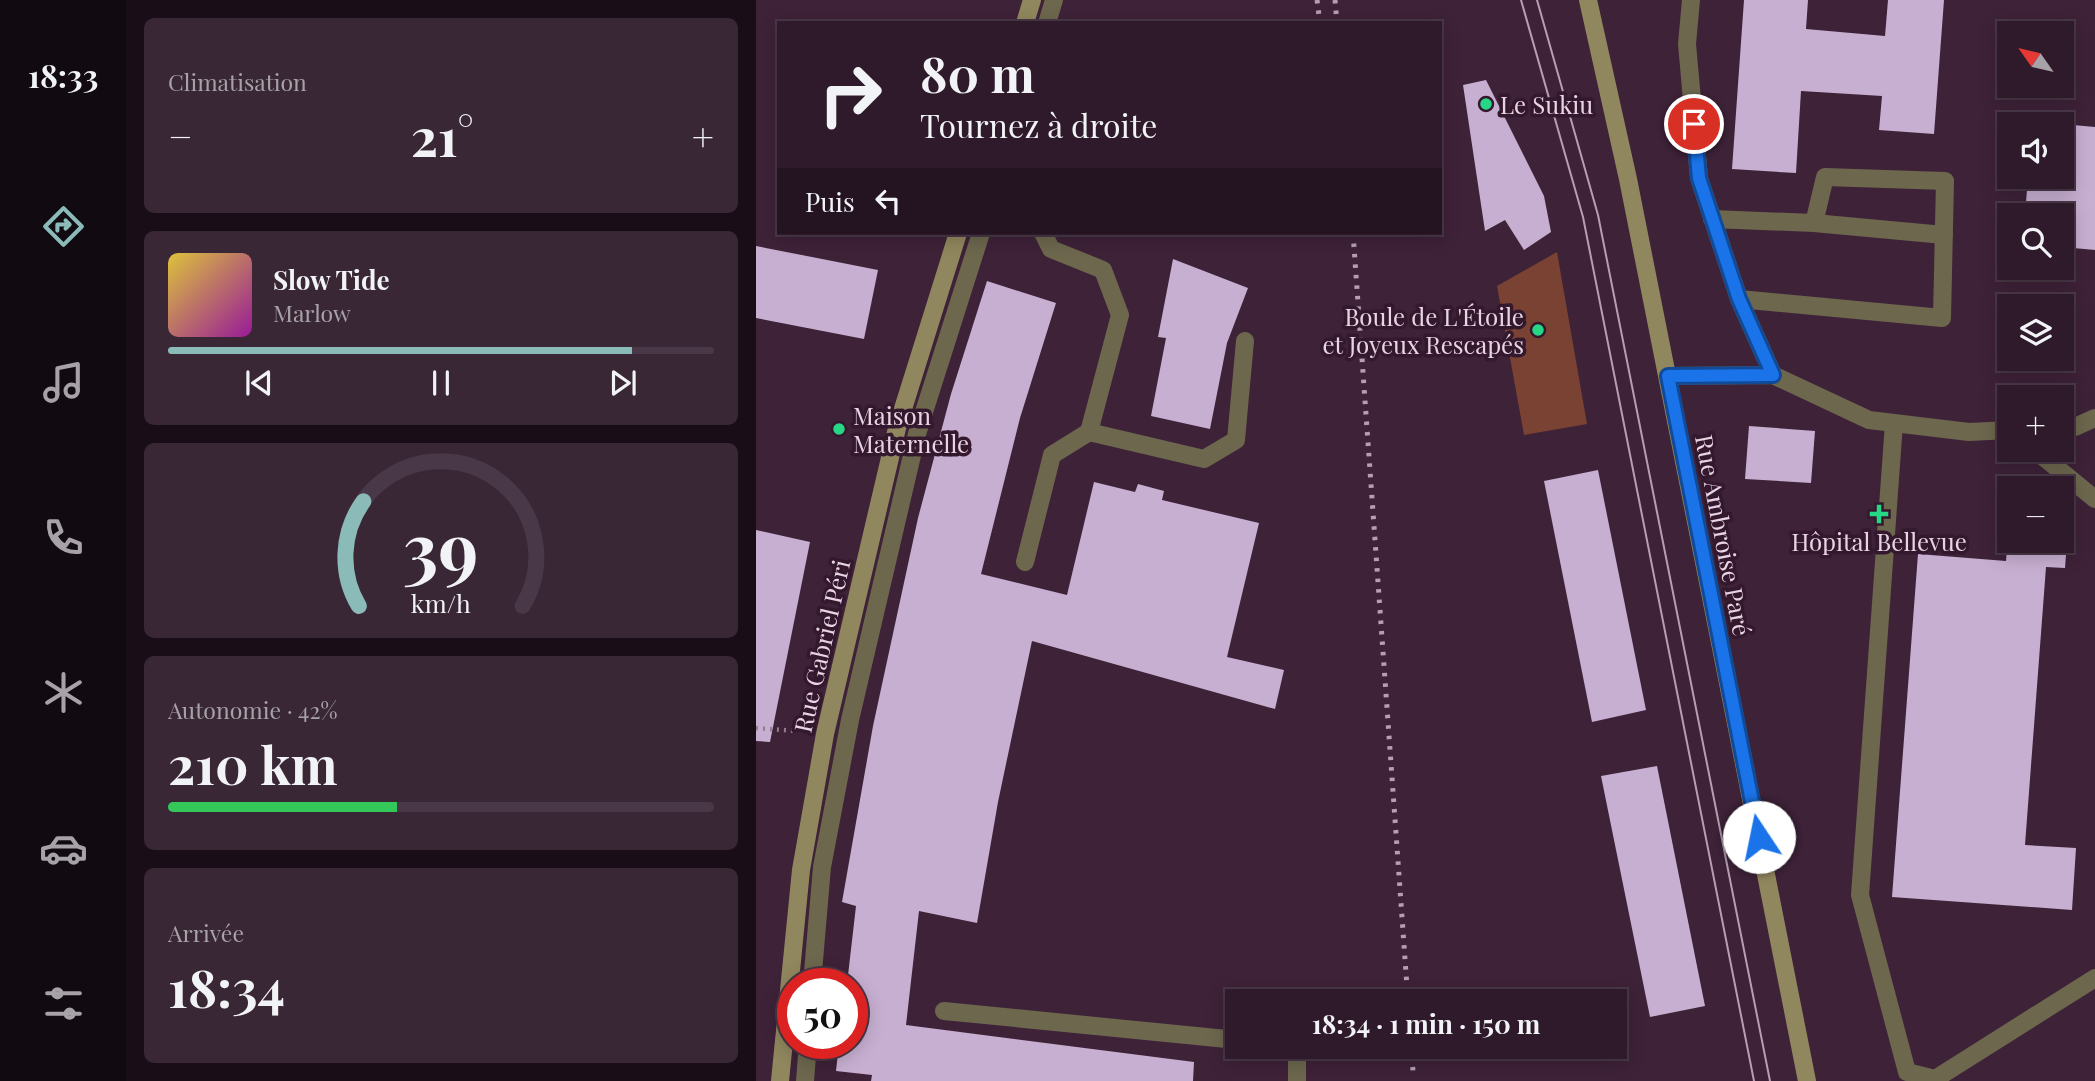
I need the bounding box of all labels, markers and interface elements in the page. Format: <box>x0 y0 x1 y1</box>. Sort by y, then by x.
north arrow <box>1997 21 2074 98</box>
map controls <box>1997 21 2074 553</box>
text: 80 m <box>920 40 1035 105</box>
icon: right <box>805 49 896 140</box>
text: 18:33 <box>28 53 98 96</box>
text: Climatisation <box>168 66 307 97</box>
place label: Le Sukiu <box>1500 88 1593 120</box>
pin <box>1664 94 1724 154</box>
marker: Le Sukiu <box>1478 96 1494 112</box>
text: 21° <box>411 101 474 170</box>
text: Tournez à droite <box>920 103 1158 146</box>
icon: arrive <box>1675 105 1713 143</box>
text: − <box>168 110 193 161</box>
text: + <box>692 110 714 161</box>
button: sound <box>1997 112 2074 189</box>
icon: left <box>869 182 907 220</box>
text: Puis <box>805 184 855 219</box>
icon: directions <box>39 202 88 251</box>
button: search <box>1997 203 2074 280</box>
text: Slow Tide <box>273 262 390 297</box>
button: layers <box>1997 294 2074 371</box>
text: Marlow <box>273 297 351 328</box>
place label: Boule de L'Étoile et Joyeux Rescapés <box>1322 300 1524 360</box>
marker: Boule de L'Étoile et Joyeux Rescapés <box>1530 322 1546 338</box>
icon: music <box>39 358 88 407</box>
icon: previous <box>240 364 278 402</box>
icon: pause <box>422 364 460 402</box>
icon: next <box>604 364 642 402</box>
button: + <box>1997 385 2074 462</box>
place label: Maison Maternelle <box>853 399 969 459</box>
marker: Maison Maternelle <box>831 421 847 437</box>
street label: Rue Ambroise Paré <box>1689 432 1759 638</box>
button: − <box>1997 476 2074 553</box>
text: 39 <box>403 498 479 595</box>
marker: Hôpital Bellevue <box>1869 504 1889 524</box>
icon: phone <box>39 513 88 562</box>
place label: Hôpital Bellevue <box>1791 525 1967 557</box>
street label: Rue Gabriel Péri <box>786 557 856 735</box>
text: km/h <box>411 586 471 619</box>
icon: climate <box>39 668 88 717</box>
text: Autonomie · 42% <box>168 694 338 725</box>
text: 210 km <box>168 729 338 798</box>
position arrow <box>1722 800 1796 874</box>
icon: car <box>39 824 88 873</box>
text: Arrivée <box>168 917 244 948</box>
text: 18:34 <box>168 952 285 1021</box>
speed limit sign: 50 <box>777 968 868 1059</box>
icon: filters <box>39 979 88 1028</box>
text: 18:34 · 1 min · 150 m <box>1312 1006 1540 1041</box>

